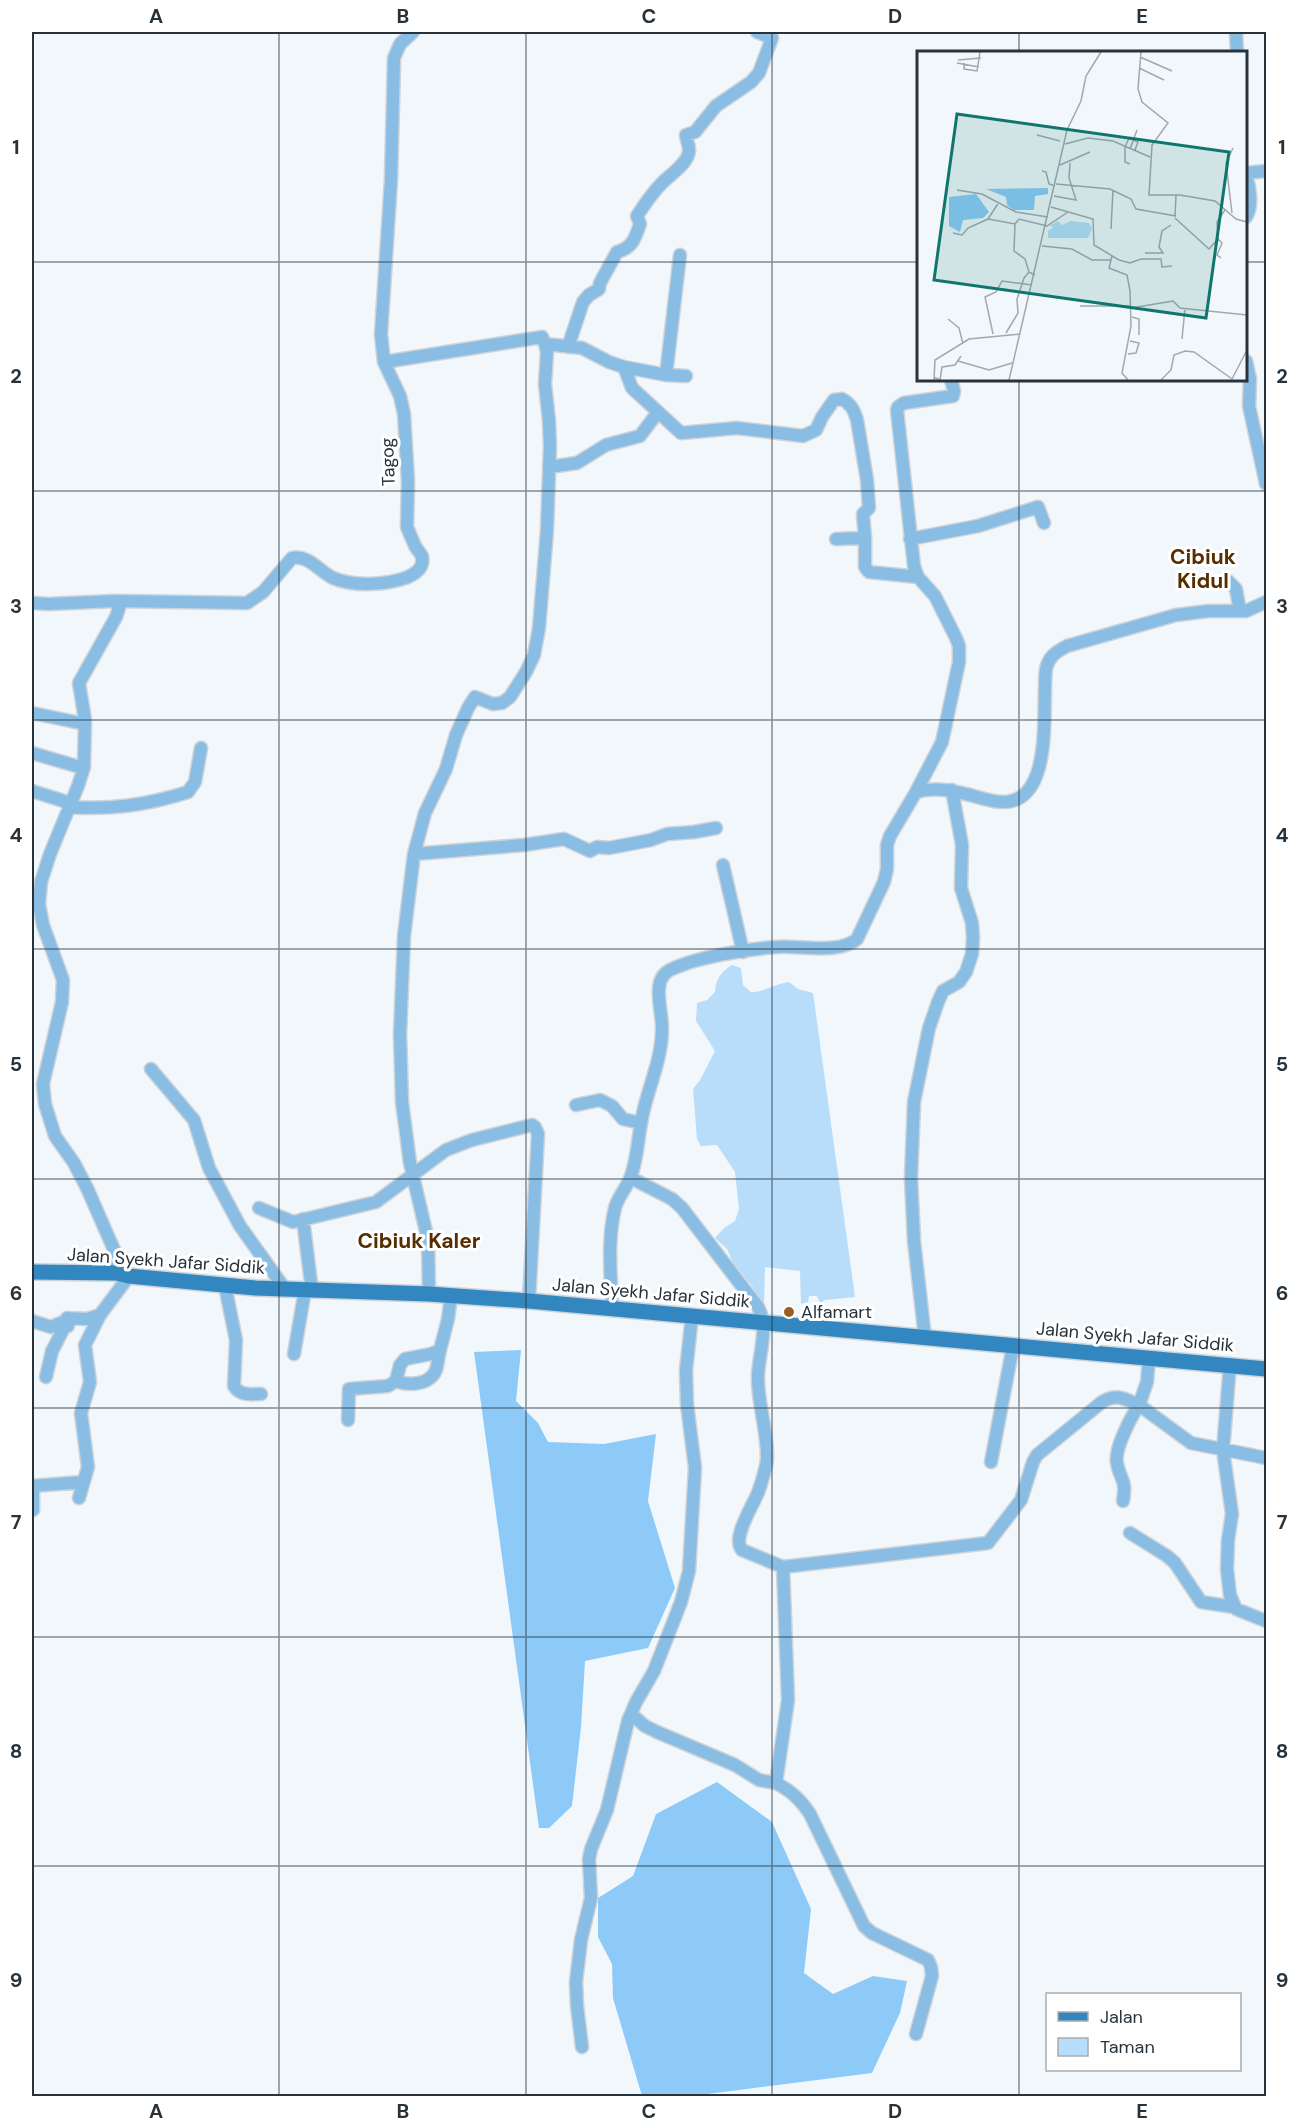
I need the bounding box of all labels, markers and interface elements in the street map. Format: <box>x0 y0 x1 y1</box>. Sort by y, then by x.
text: A <box>149 3 163 29</box>
text: B <box>397 3 409 29</box>
text: C <box>642 3 656 29</box>
text: D <box>888 3 902 29</box>
text: E <box>1136 3 1148 29</box>
inset map <box>917 51 1247 381</box>
text: 1 <box>12 134 20 160</box>
text: 1 <box>1278 134 1286 160</box>
text: 2 <box>10 363 22 389</box>
text: 2 <box>1276 363 1288 389</box>
street label: Tagog <box>375 437 401 487</box>
district label: Cibiuk Kidul <box>1170 543 1236 595</box>
text: 3 <box>10 593 22 619</box>
text: 3 <box>1276 593 1288 619</box>
text: 4 <box>10 822 23 848</box>
text: 4 <box>1276 822 1289 848</box>
text: 5 <box>10 1051 22 1077</box>
text: 5 <box>1276 1051 1288 1077</box>
district label: Cibiuk Kaler <box>358 1227 481 1255</box>
street label: Jalan Syekh Jafar Siddik <box>66 1242 266 1280</box>
street label: Jalan Syekh Jafar Siddik <box>551 1272 751 1314</box>
text: 6 <box>10 1280 22 1306</box>
text: 6 <box>1276 1280 1288 1306</box>
place label: Alfamart <box>801 1300 872 1324</box>
marker: Alfamart <box>782 1305 796 1319</box>
street label: Jalan Syekh Jafar Siddik <box>1035 1316 1235 1358</box>
text: 7 <box>11 1509 22 1535</box>
text: 7 <box>1277 1509 1288 1535</box>
text: 8 <box>10 1738 22 1764</box>
text: 8 <box>1276 1738 1288 1764</box>
text: 9 <box>10 1967 22 1993</box>
text: 9 <box>1276 1967 1288 1993</box>
legend <box>1046 1993 1241 2071</box>
text: Jalan <box>1100 2005 1143 2029</box>
text: Taman <box>1100 2035 1155 2059</box>
text: A <box>149 2098 163 2124</box>
text: B <box>397 2098 409 2124</box>
text: C <box>642 2098 656 2124</box>
text: D <box>888 2098 902 2124</box>
text: E <box>1136 2098 1148 2124</box>

